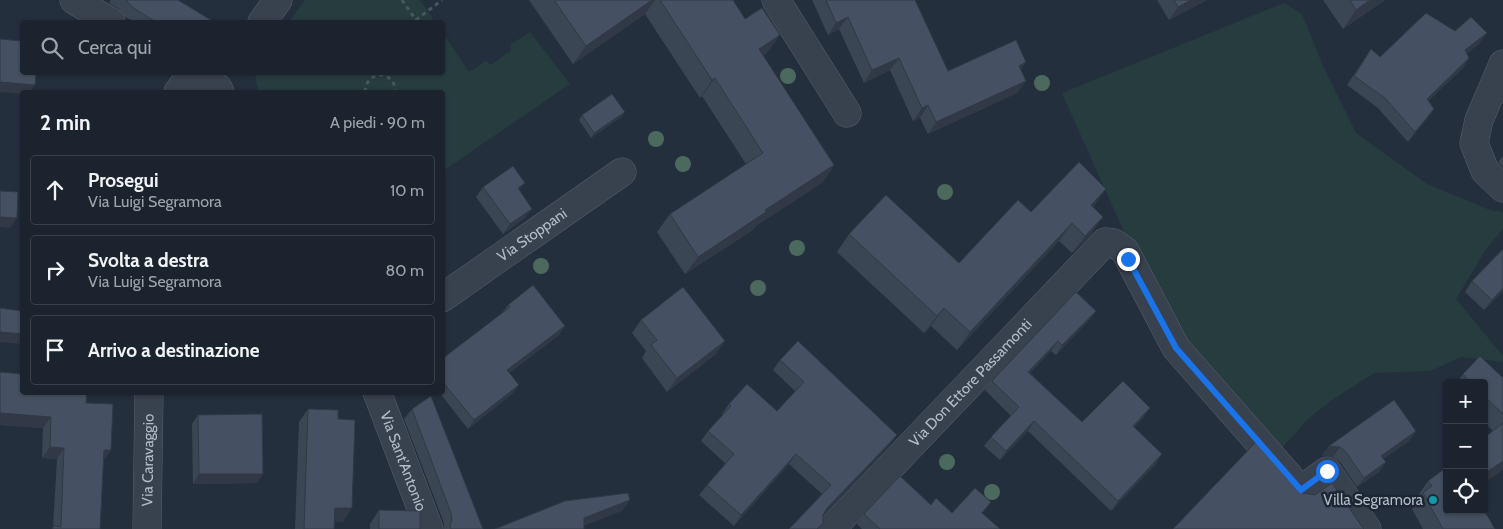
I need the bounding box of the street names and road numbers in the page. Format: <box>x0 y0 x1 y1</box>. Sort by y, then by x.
street label: Via Stoppani <box>494 204 570 265</box>
street label: Via Don Ettore Passamonti <box>905 315 1036 450</box>
street label: Via Sant'Antonio <box>376 409 430 514</box>
street label: Via Caravaggio <box>138 413 158 507</box>

